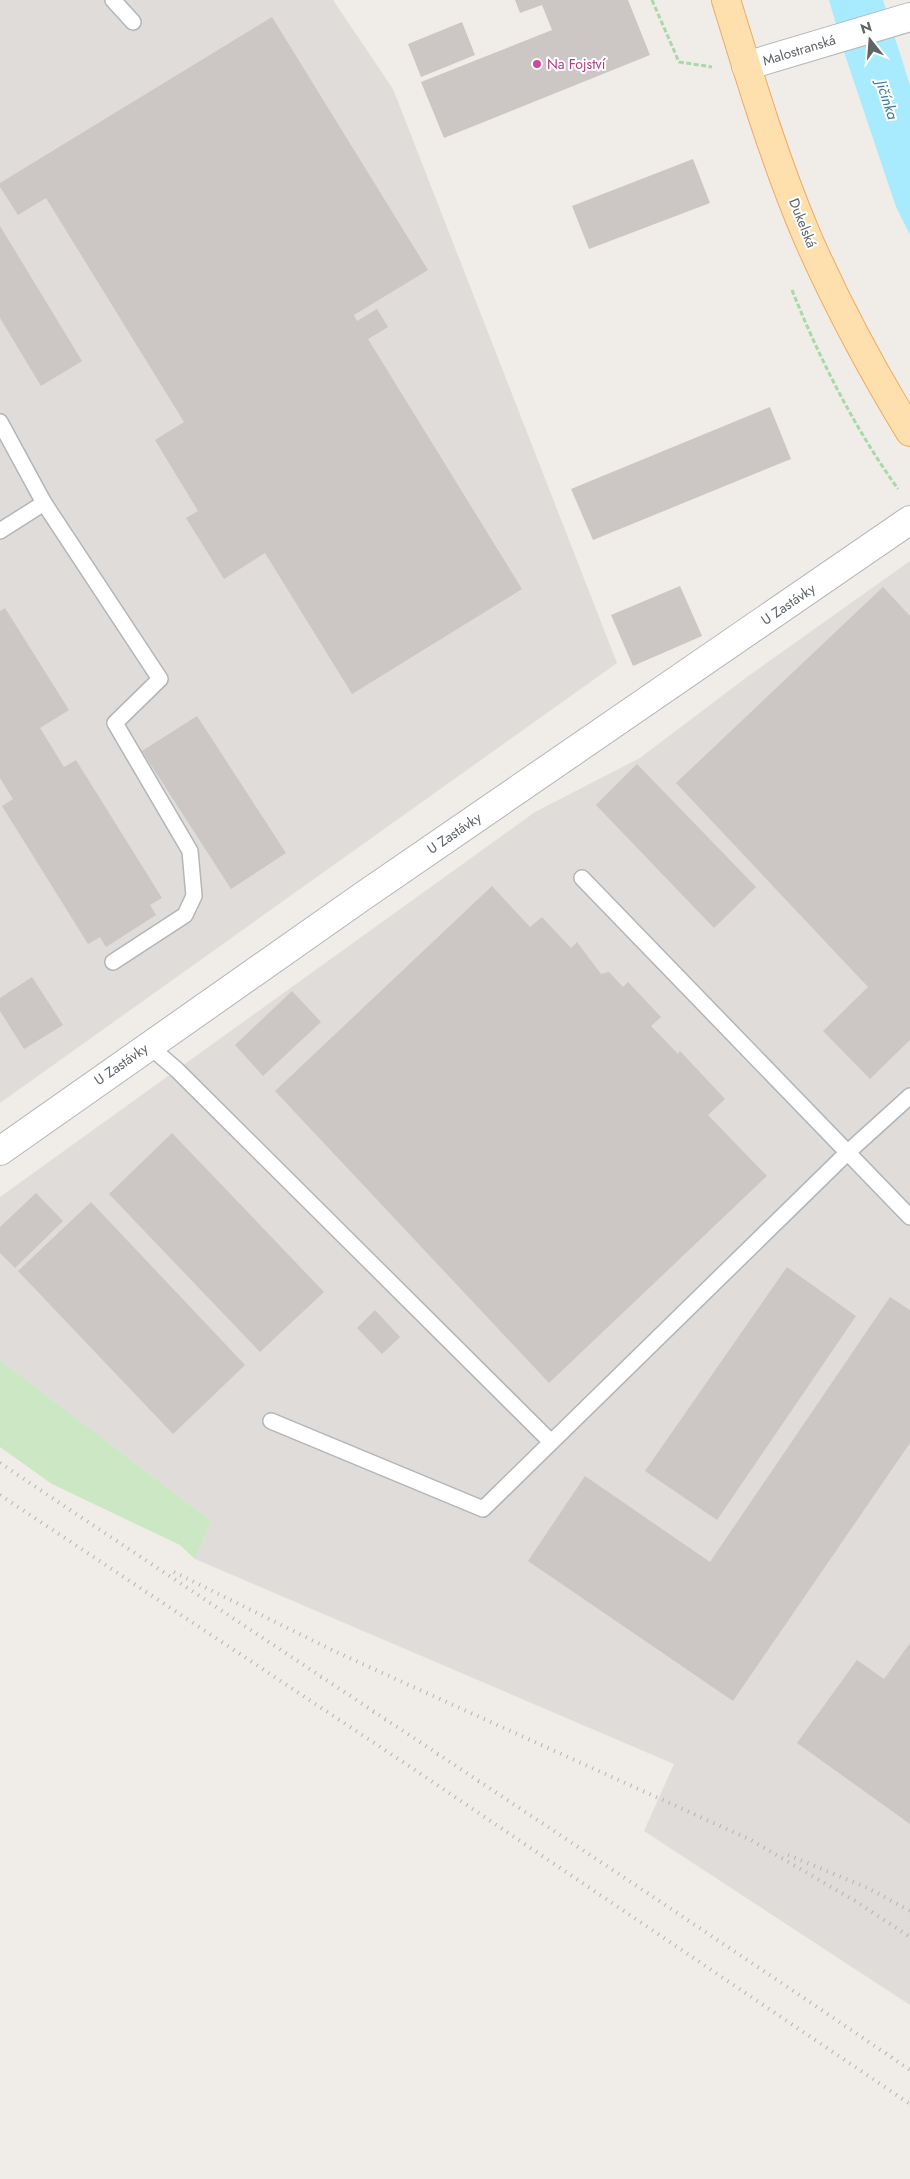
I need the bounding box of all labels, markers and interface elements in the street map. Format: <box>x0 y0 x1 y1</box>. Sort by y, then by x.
north arrow <box>845 15 895 65</box>
text: N <box>858 16 874 39</box>
street label: Malostranská <box>760 29 838 71</box>
place label: Na Fojství <box>547 54 607 74</box>
marker: Na Fojství <box>531 58 543 70</box>
water label: Jičínka <box>869 75 904 123</box>
street label: Dukelská <box>784 195 822 251</box>
street label: U Zastávky <box>757 578 820 630</box>
street label: U Zastávky <box>423 807 486 859</box>
street label: U Zastávky <box>90 1038 153 1090</box>

